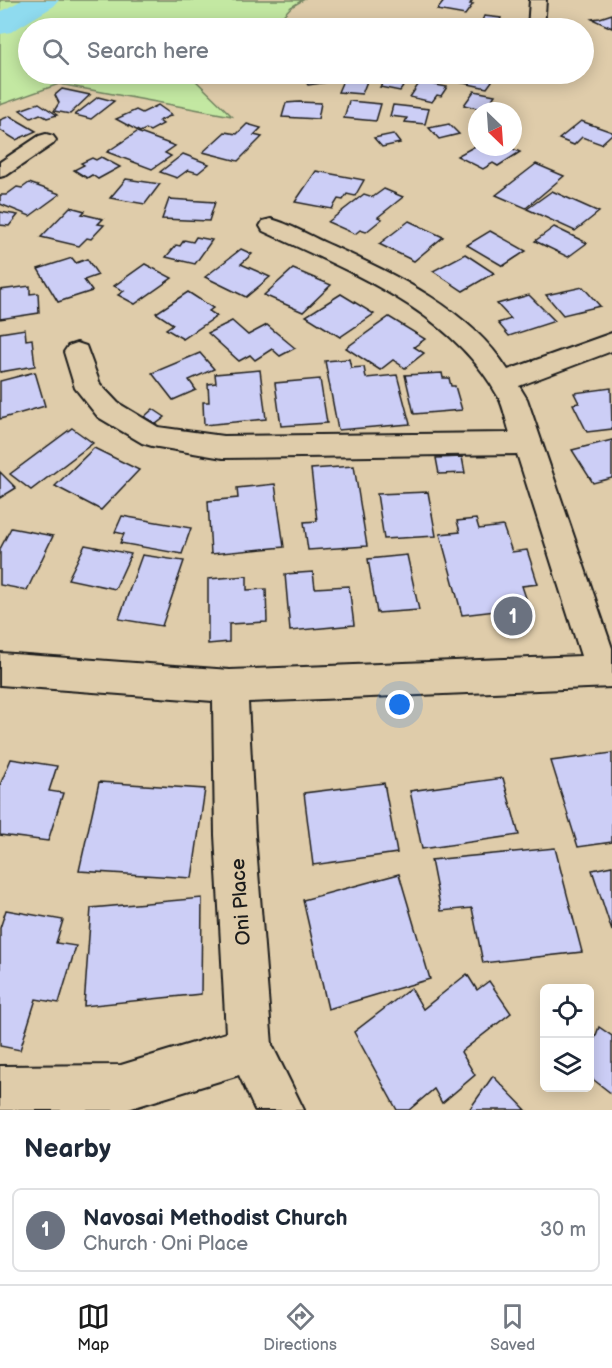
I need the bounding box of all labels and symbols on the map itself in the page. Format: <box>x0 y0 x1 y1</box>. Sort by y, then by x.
north arrow <box>468 102 522 156</box>
pin: 1 <box>494 594 532 638</box>
your location <box>385 690 414 719</box>
street label: Oni Place <box>226 857 256 946</box>

